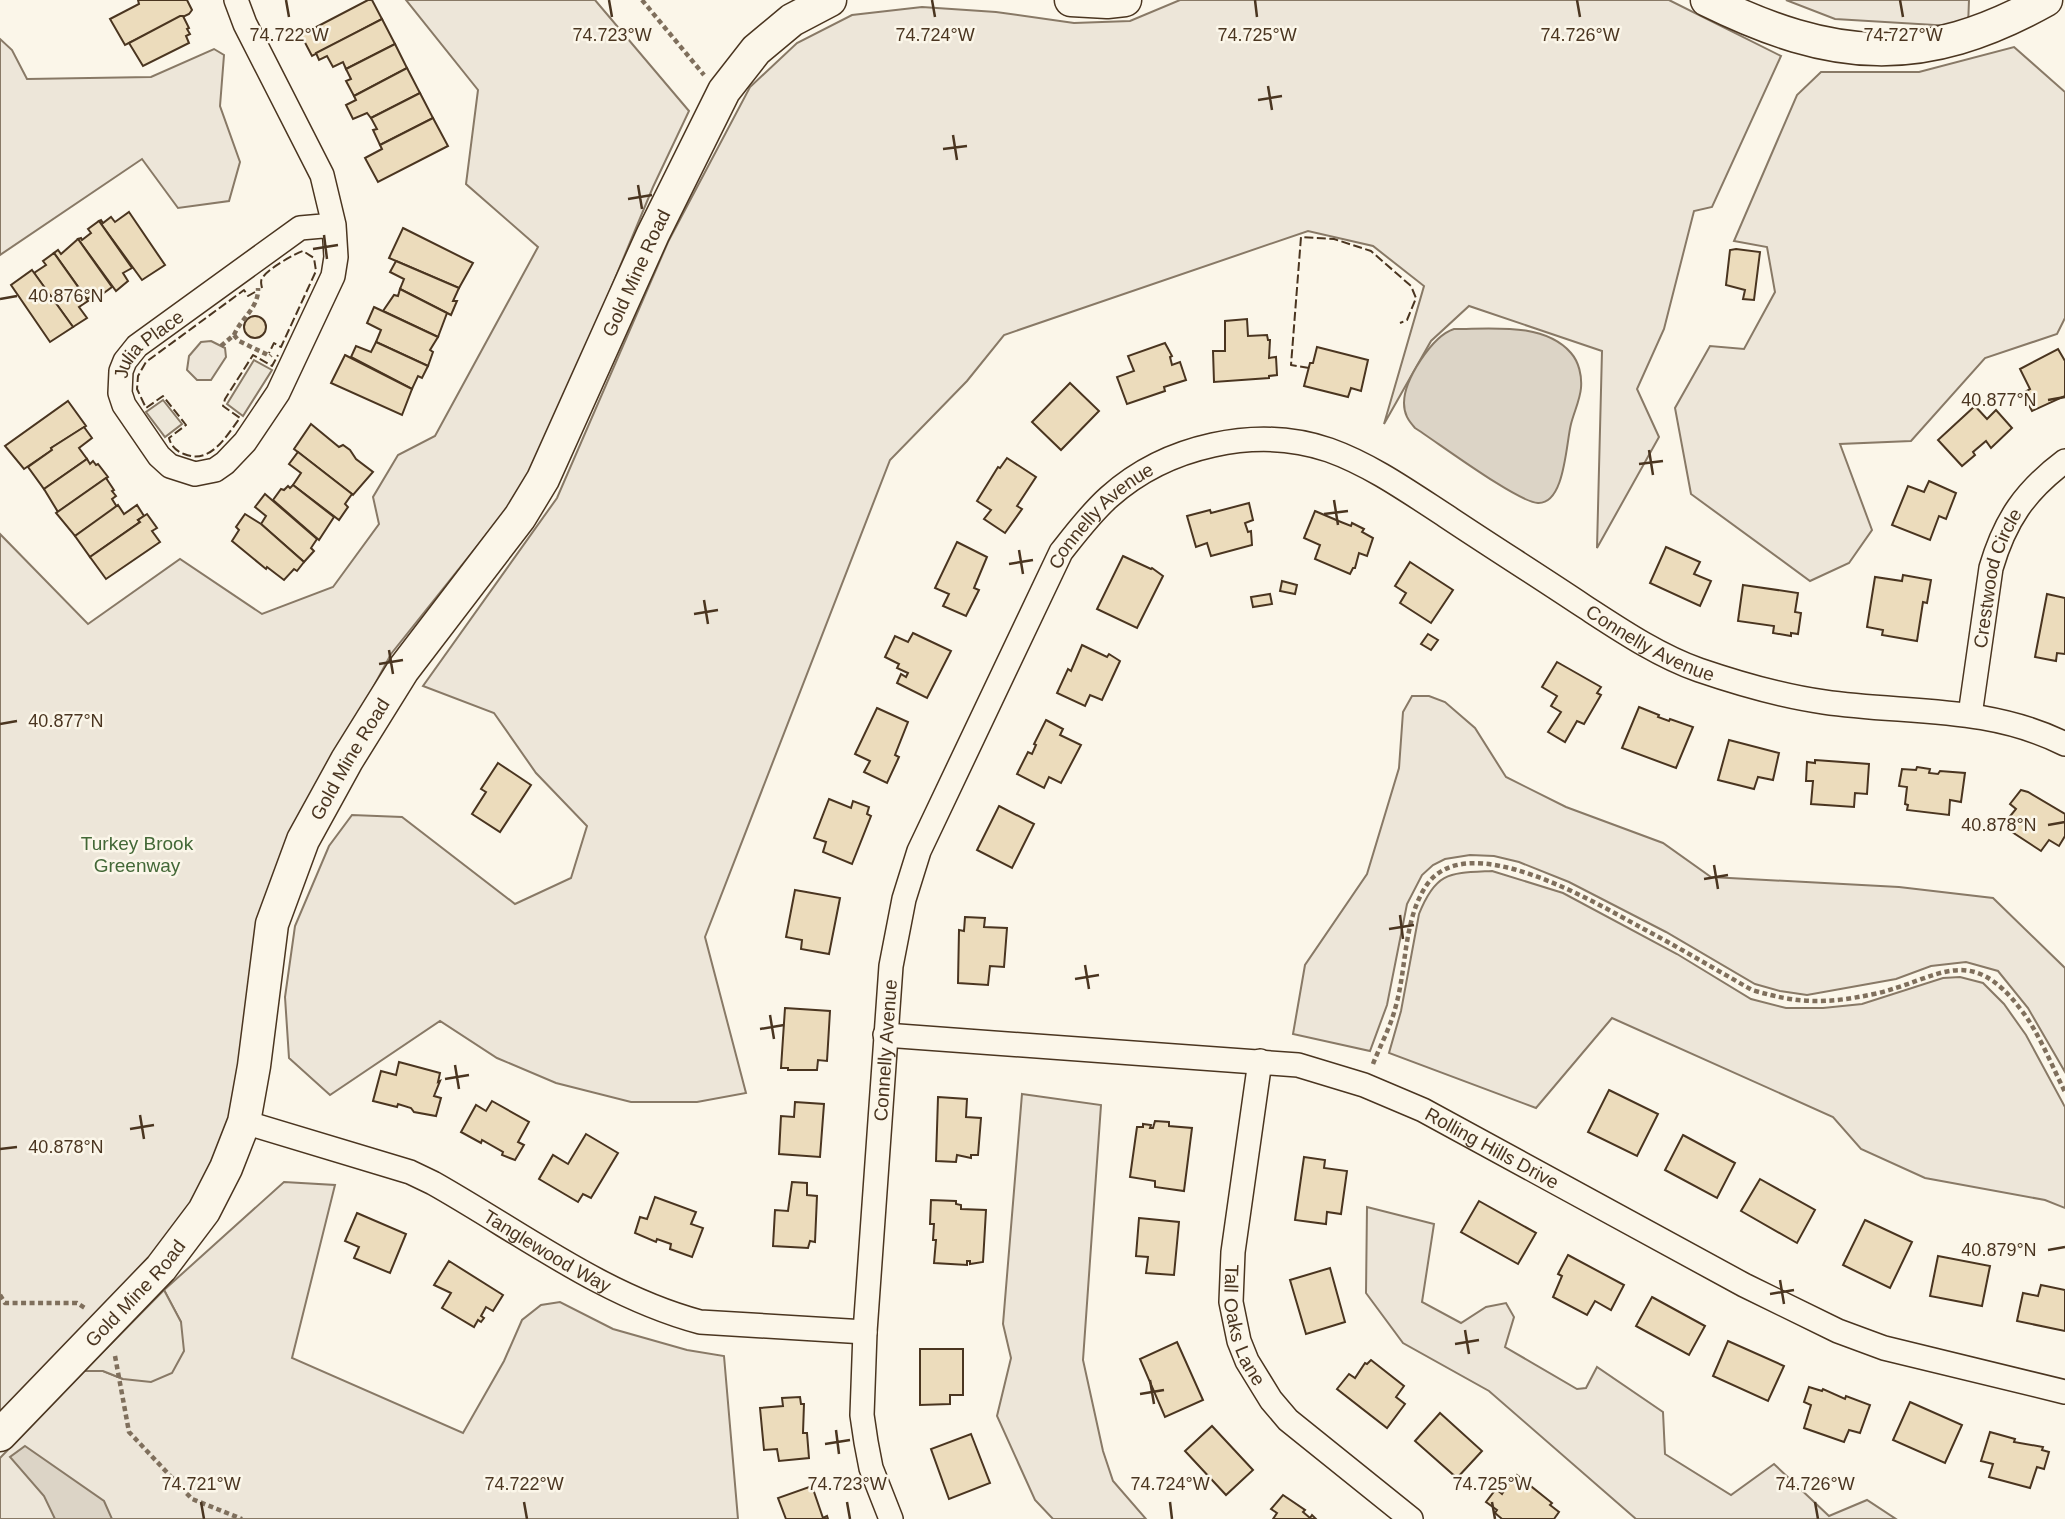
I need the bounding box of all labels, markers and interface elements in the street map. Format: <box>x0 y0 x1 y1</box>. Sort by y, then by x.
text: 74.722°W <box>249 25 329 45</box>
text: 74.723°W <box>572 25 652 45</box>
text: 74.724°W <box>895 25 975 45</box>
text: 74.725°W <box>1217 25 1297 45</box>
text: 74.726°W <box>1540 25 1620 45</box>
text: 74.727°W <box>1863 25 1943 45</box>
street label: Gold Mine Road <box>598 206 674 340</box>
text: 40.876°N <box>28 286 104 306</box>
street label: Julia Place <box>110 306 187 379</box>
text: 40.877°N <box>1961 390 2037 410</box>
street label: Connelly Avenue <box>1044 458 1157 572</box>
street label: Crestwood Circle <box>1969 504 2026 650</box>
street label: Connelly Avenue <box>1582 600 1717 685</box>
street label: Gold Mine Road <box>306 694 393 823</box>
text: 40.877°N <box>28 711 104 731</box>
text: 40.878°N <box>1961 815 2037 835</box>
park label: Turkey Brook Greenway <box>81 833 194 876</box>
street label: Connelly Avenue <box>869 979 901 1122</box>
street label: Rolling Hills Drive <box>1422 1103 1563 1193</box>
text: 40.878°N <box>28 1137 104 1157</box>
street label: Tanglewood Way <box>480 1205 615 1296</box>
street label: Gold Mine Road <box>81 1236 189 1351</box>
text: 40.879°N <box>1961 1240 2037 1260</box>
street label: Tall Oaks Lane <box>1220 1264 1270 1389</box>
text: 74.721°W <box>161 1474 241 1494</box>
text: 74.722°W <box>484 1474 564 1494</box>
text: 74.723°W <box>807 1474 887 1494</box>
text: 74.724°W <box>1130 1474 1210 1494</box>
text: 74.725°W <box>1452 1474 1532 1494</box>
text: 74.726°W <box>1775 1474 1855 1494</box>

